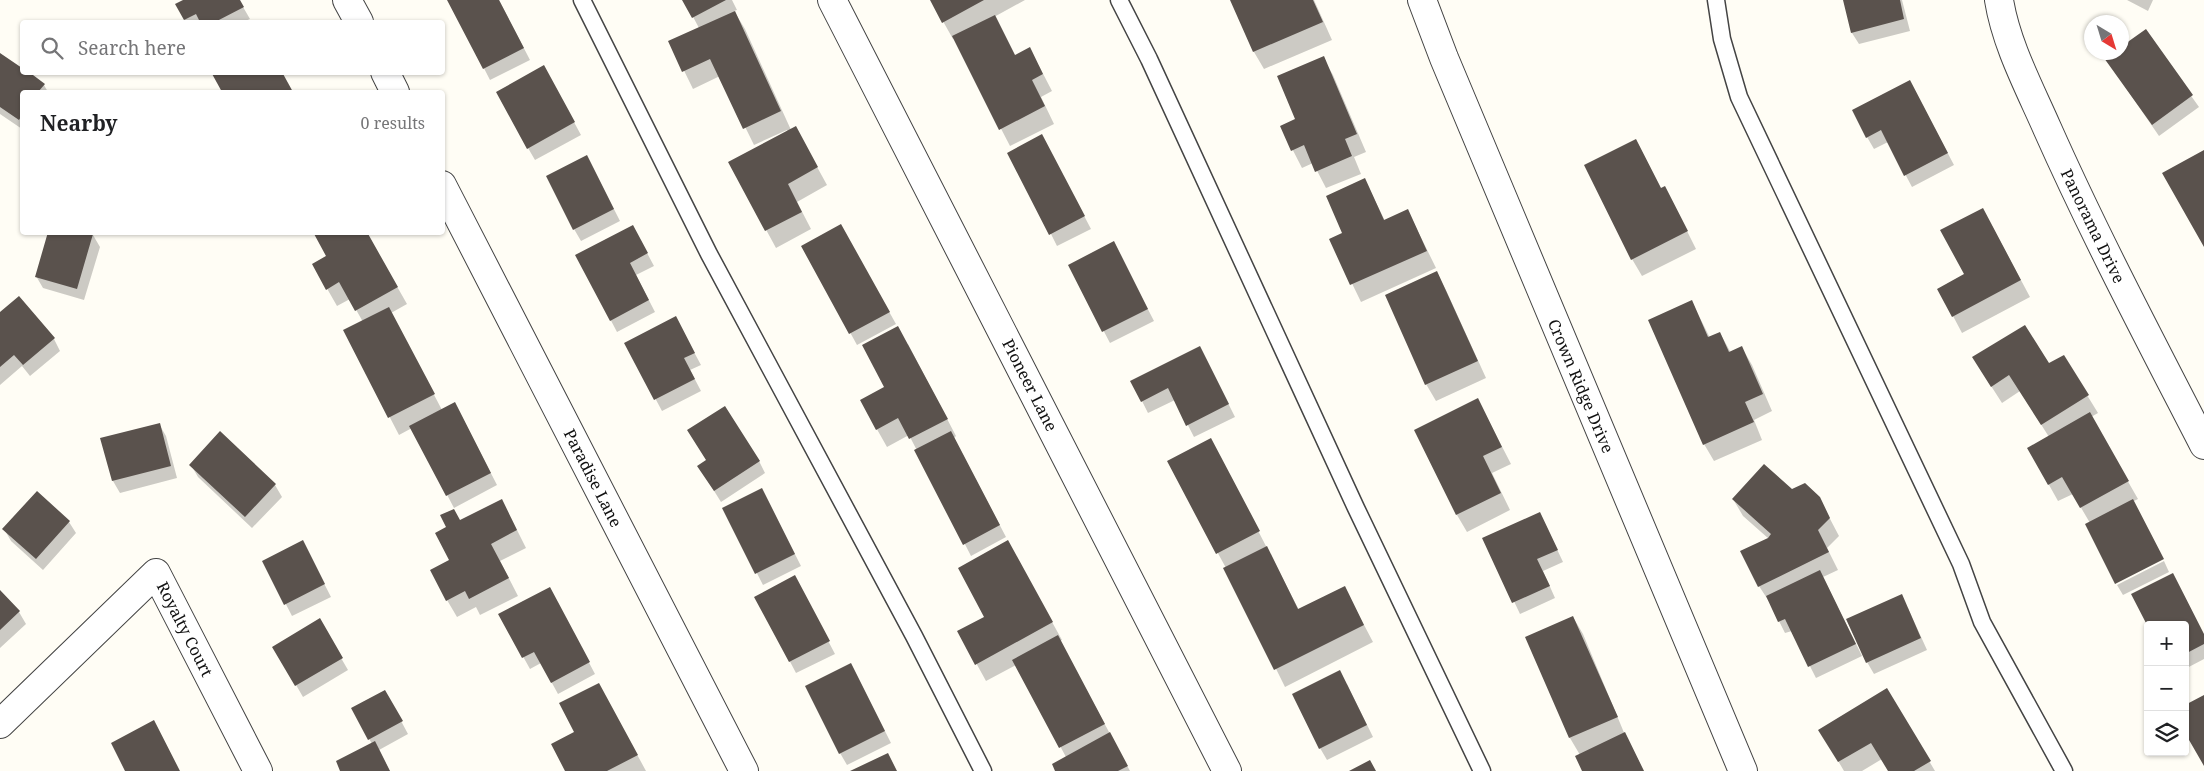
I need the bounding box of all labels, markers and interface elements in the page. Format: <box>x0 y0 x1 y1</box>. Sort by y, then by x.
north arrow <box>2084 15 2129 60</box>
search box <box>20 20 445 75</box>
icon: search <box>38 34 66 62</box>
text: Search here <box>78 35 186 61</box>
text: Nearby <box>40 109 118 137</box>
text: 0 results <box>361 112 425 134</box>
street label: Panorama Drive <box>2056 165 2130 287</box>
street label: Crown Ridge Drive <box>1543 316 1619 456</box>
street label: Pioneer Lane <box>997 335 1063 435</box>
street label: Paradise Lane <box>559 425 627 531</box>
street label: Royalty Court <box>152 578 218 680</box>
map controls <box>2144 621 2189 756</box>
button: + <box>2144 621 2189 666</box>
button: − <box>2144 666 2189 711</box>
button: layers <box>2144 711 2189 756</box>

